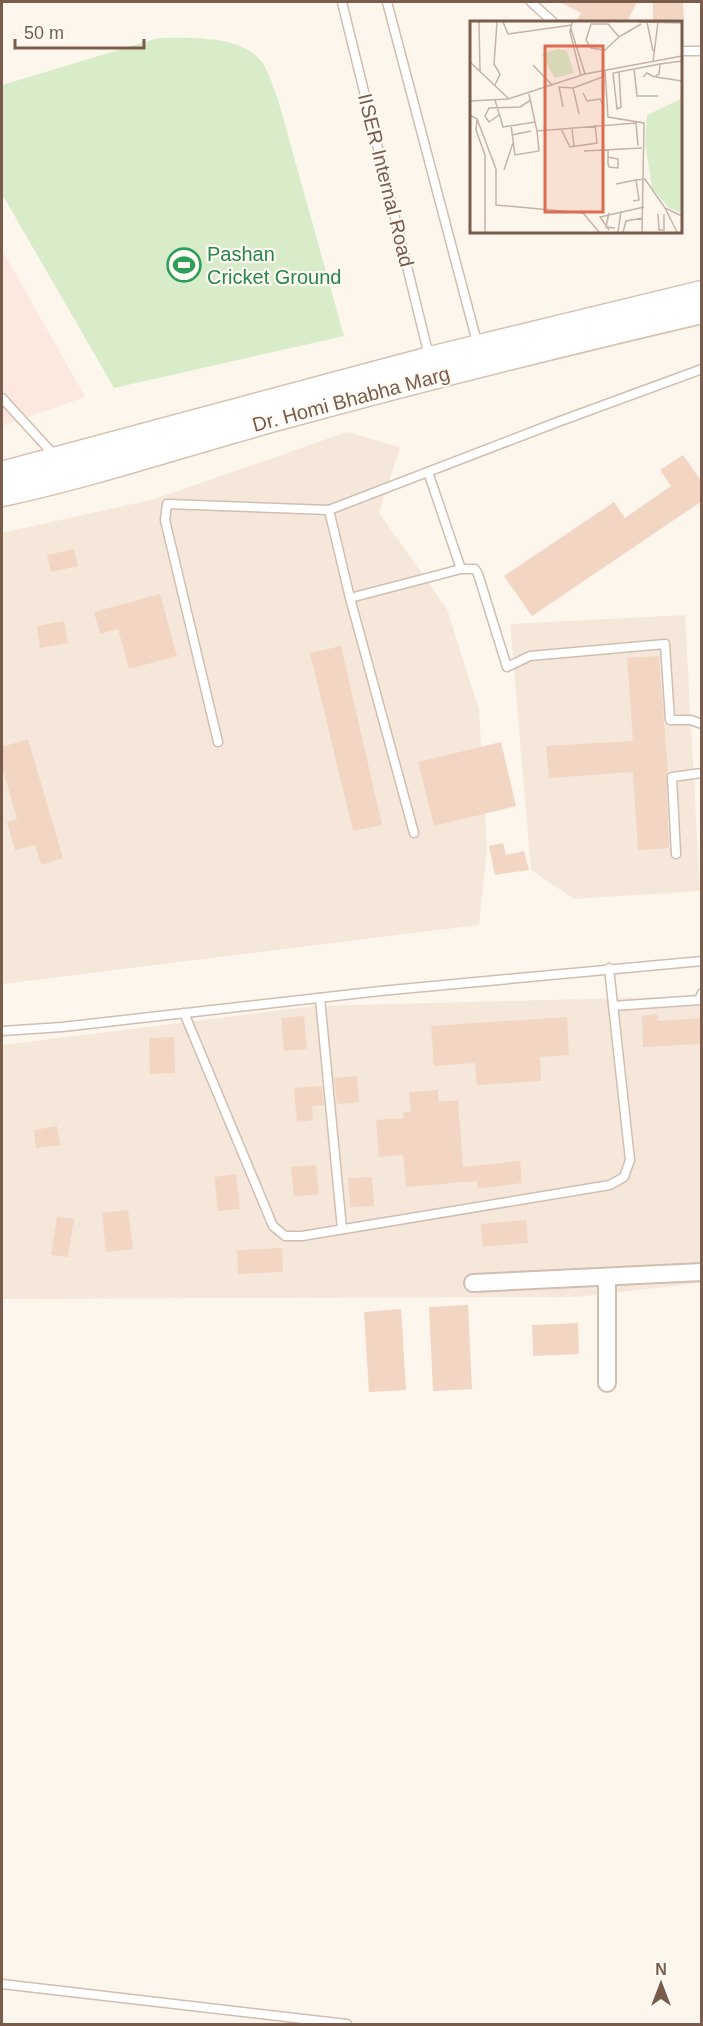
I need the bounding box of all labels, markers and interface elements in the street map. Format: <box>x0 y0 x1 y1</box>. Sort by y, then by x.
scale bar <box>15 12 144 50</box>
inset map <box>470 21 682 232</box>
text: 50 m <box>24 23 64 43</box>
street label: IISER Internal Road <box>354 91 418 269</box>
place label: Pashan Cricket Ground <box>207 243 342 288</box>
sports icon: Pashan Cricket Ground <box>166 247 202 283</box>
street label: Dr. Homi Bhabha Marg <box>250 362 452 436</box>
north arrow <box>631 1954 691 2014</box>
text: N <box>655 1961 667 1978</box>

